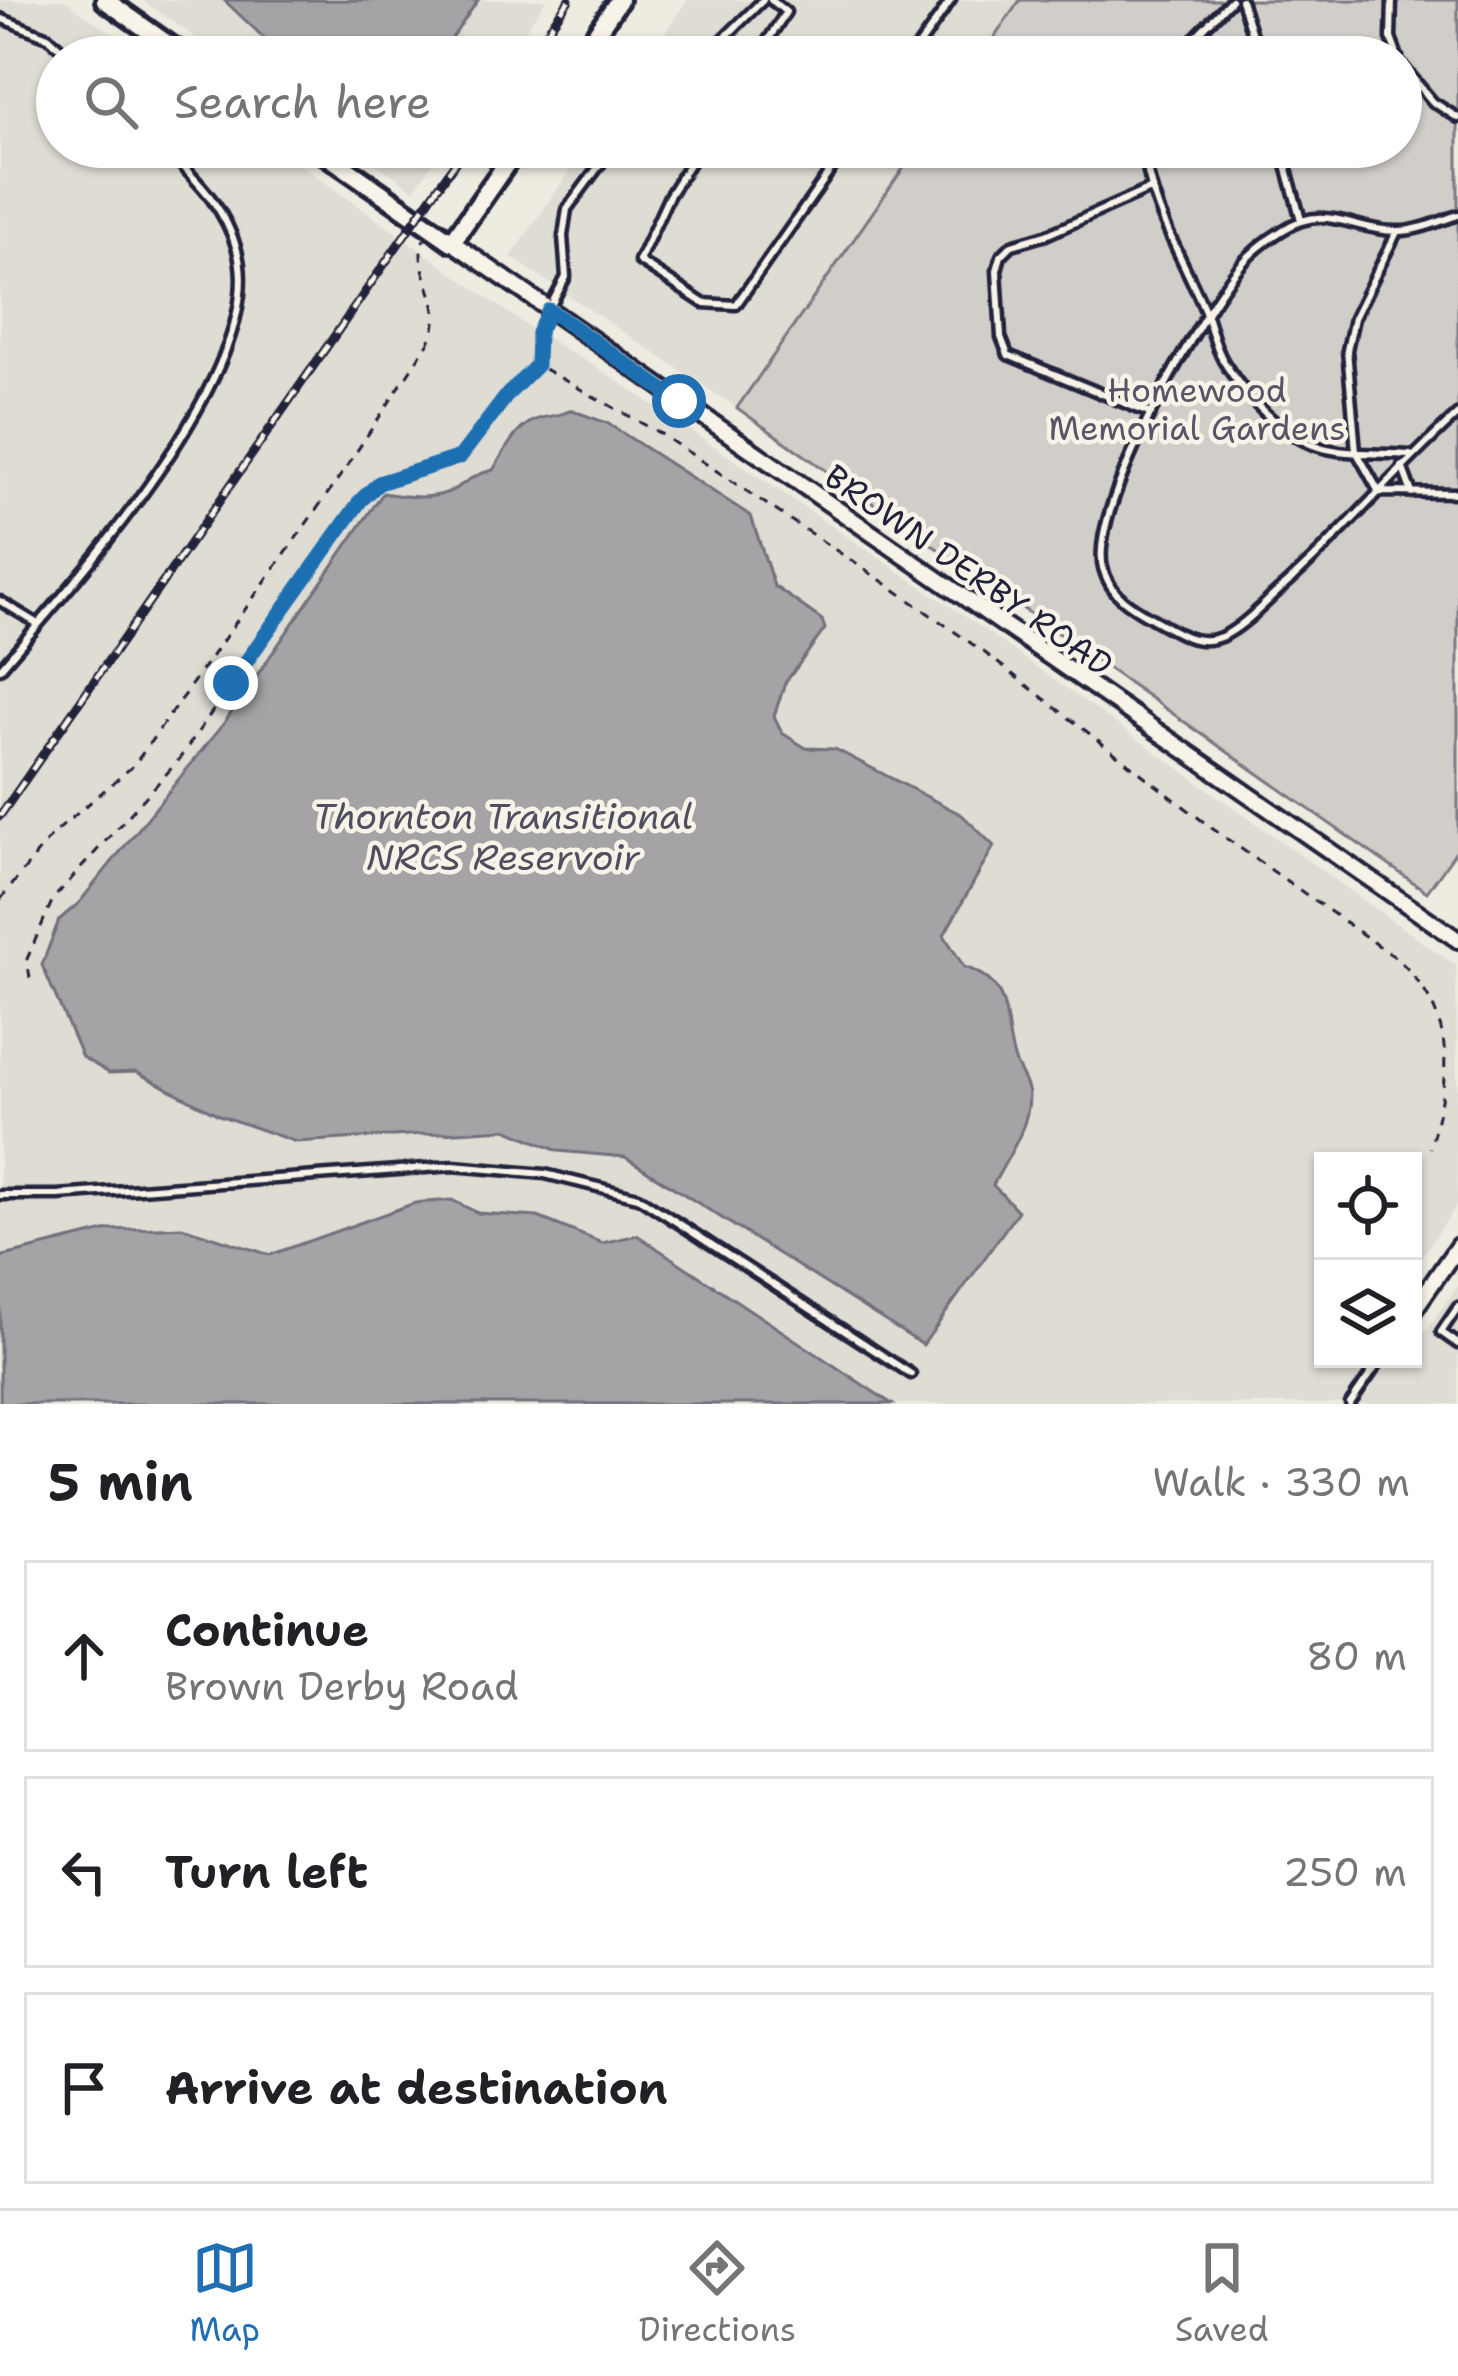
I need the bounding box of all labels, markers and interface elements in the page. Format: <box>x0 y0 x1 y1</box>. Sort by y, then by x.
search box <box>36 36 1422 168</box>
icon: search <box>78 69 144 135</box>
text: Search here <box>174 72 431 132</box>
park label: Homewood Memorial Gardens <box>1048 368 1346 451</box>
route start <box>652 374 706 428</box>
street label: BROWN DERBY ROAD <box>816 454 1122 687</box>
route end <box>204 656 258 710</box>
water label: Thornton Transitional NRCS Reservoir <box>313 792 693 882</box>
map controls <box>1314 1152 1422 1368</box>
button: locate <box>1314 1152 1422 1260</box>
button: layers <box>1314 1260 1422 1368</box>
text: 5 min <box>48 1448 193 1516</box>
text: Walk · 330 m <box>1152 1456 1410 1508</box>
text: Continue <box>165 1600 369 1660</box>
icon: ahead <box>51 1623 117 1689</box>
text: 80 m <box>1306 1630 1407 1682</box>
text: Brown Derby Road <box>165 1660 519 1712</box>
icon: left <box>51 1839 117 1905</box>
text: Turn left <box>165 1842 368 1902</box>
text: 250 m <box>1283 1846 1407 1898</box>
icon: arrive <box>51 2055 117 2121</box>
text: Arrive at destination <box>165 2058 668 2118</box>
tab: Map <box>189 2235 260 2352</box>
tab: Directions <box>639 2235 796 2352</box>
tab: Saved <box>1175 2235 1269 2352</box>

